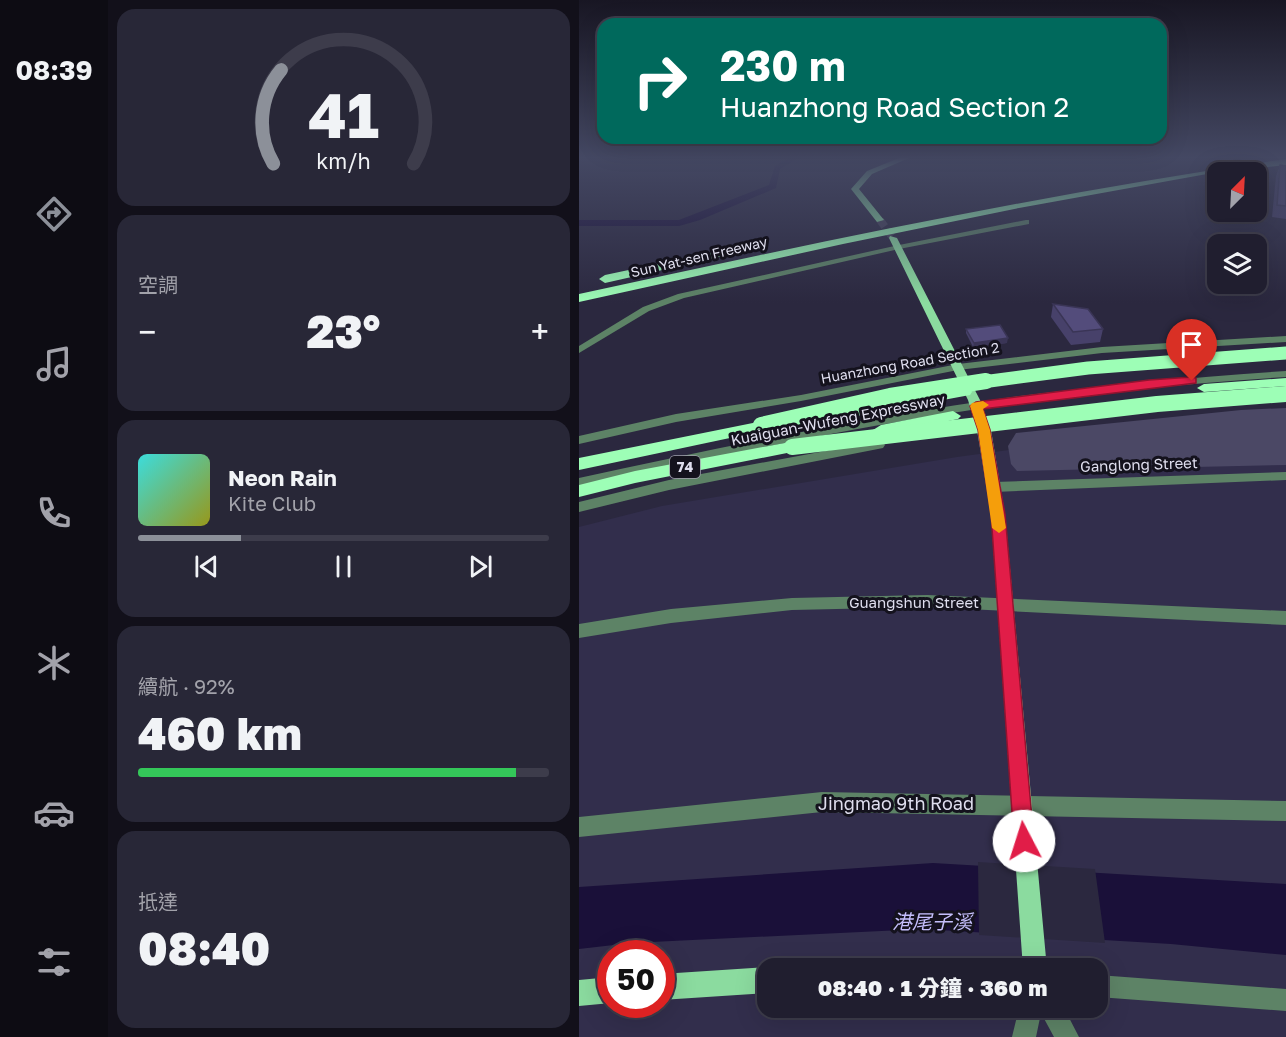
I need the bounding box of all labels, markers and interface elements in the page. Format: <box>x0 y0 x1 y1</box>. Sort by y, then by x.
text: 230 m <box>720 40 846 90</box>
icon: right <box>621 42 699 120</box>
text: 08:39 <box>15 54 93 86</box>
text: 41 <box>308 77 379 152</box>
text: Huanzhong Road Section 2 <box>720 91 1069 123</box>
text: km/h <box>316 149 371 175</box>
north arrow <box>1207 162 1267 222</box>
map controls <box>1207 162 1267 294</box>
icon: directions <box>33 193 75 235</box>
street label: Sun Yat-sen Freeway <box>629 232 769 281</box>
button: layers <box>1207 234 1267 294</box>
text: 空調 <box>138 272 178 296</box>
text: 23° <box>307 304 380 358</box>
text: − <box>138 312 156 351</box>
text: + <box>531 312 549 351</box>
pin <box>1166 319 1217 381</box>
icon: arrive <box>1175 328 1208 361</box>
street label: Huanzhong Road Section 2 <box>819 338 1001 387</box>
icon: music <box>33 343 75 385</box>
street label: Kuaiguan-Wufeng Expressway <box>729 389 947 449</box>
street label: Ganglong Street <box>1080 453 1198 475</box>
road number: 74 <box>670 456 700 478</box>
text: Neon Rain <box>228 464 337 491</box>
text: Kite Club <box>228 491 316 515</box>
icon: phone <box>33 492 75 534</box>
icon: previous <box>190 550 223 583</box>
icon: pause <box>327 550 360 583</box>
icon: next <box>464 550 497 583</box>
street label: Guangshun Street <box>849 593 979 611</box>
icon: climate <box>33 642 75 684</box>
text: 續航 · 92% <box>138 674 235 698</box>
text: 460 km <box>138 706 302 760</box>
icon: car <box>33 792 75 834</box>
street label: Jingmao 9th Road <box>818 792 974 814</box>
position arrow <box>992 809 1056 873</box>
text: 抵達 <box>138 889 178 913</box>
water label: 港尾子溪 <box>892 909 975 933</box>
text: 08:40 <box>138 921 270 975</box>
speed limit sign: 50 <box>597 940 675 1018</box>
icon: filters <box>33 941 75 983</box>
text: 08:40 · 1 分鐘 · 360 m <box>818 974 1047 1001</box>

